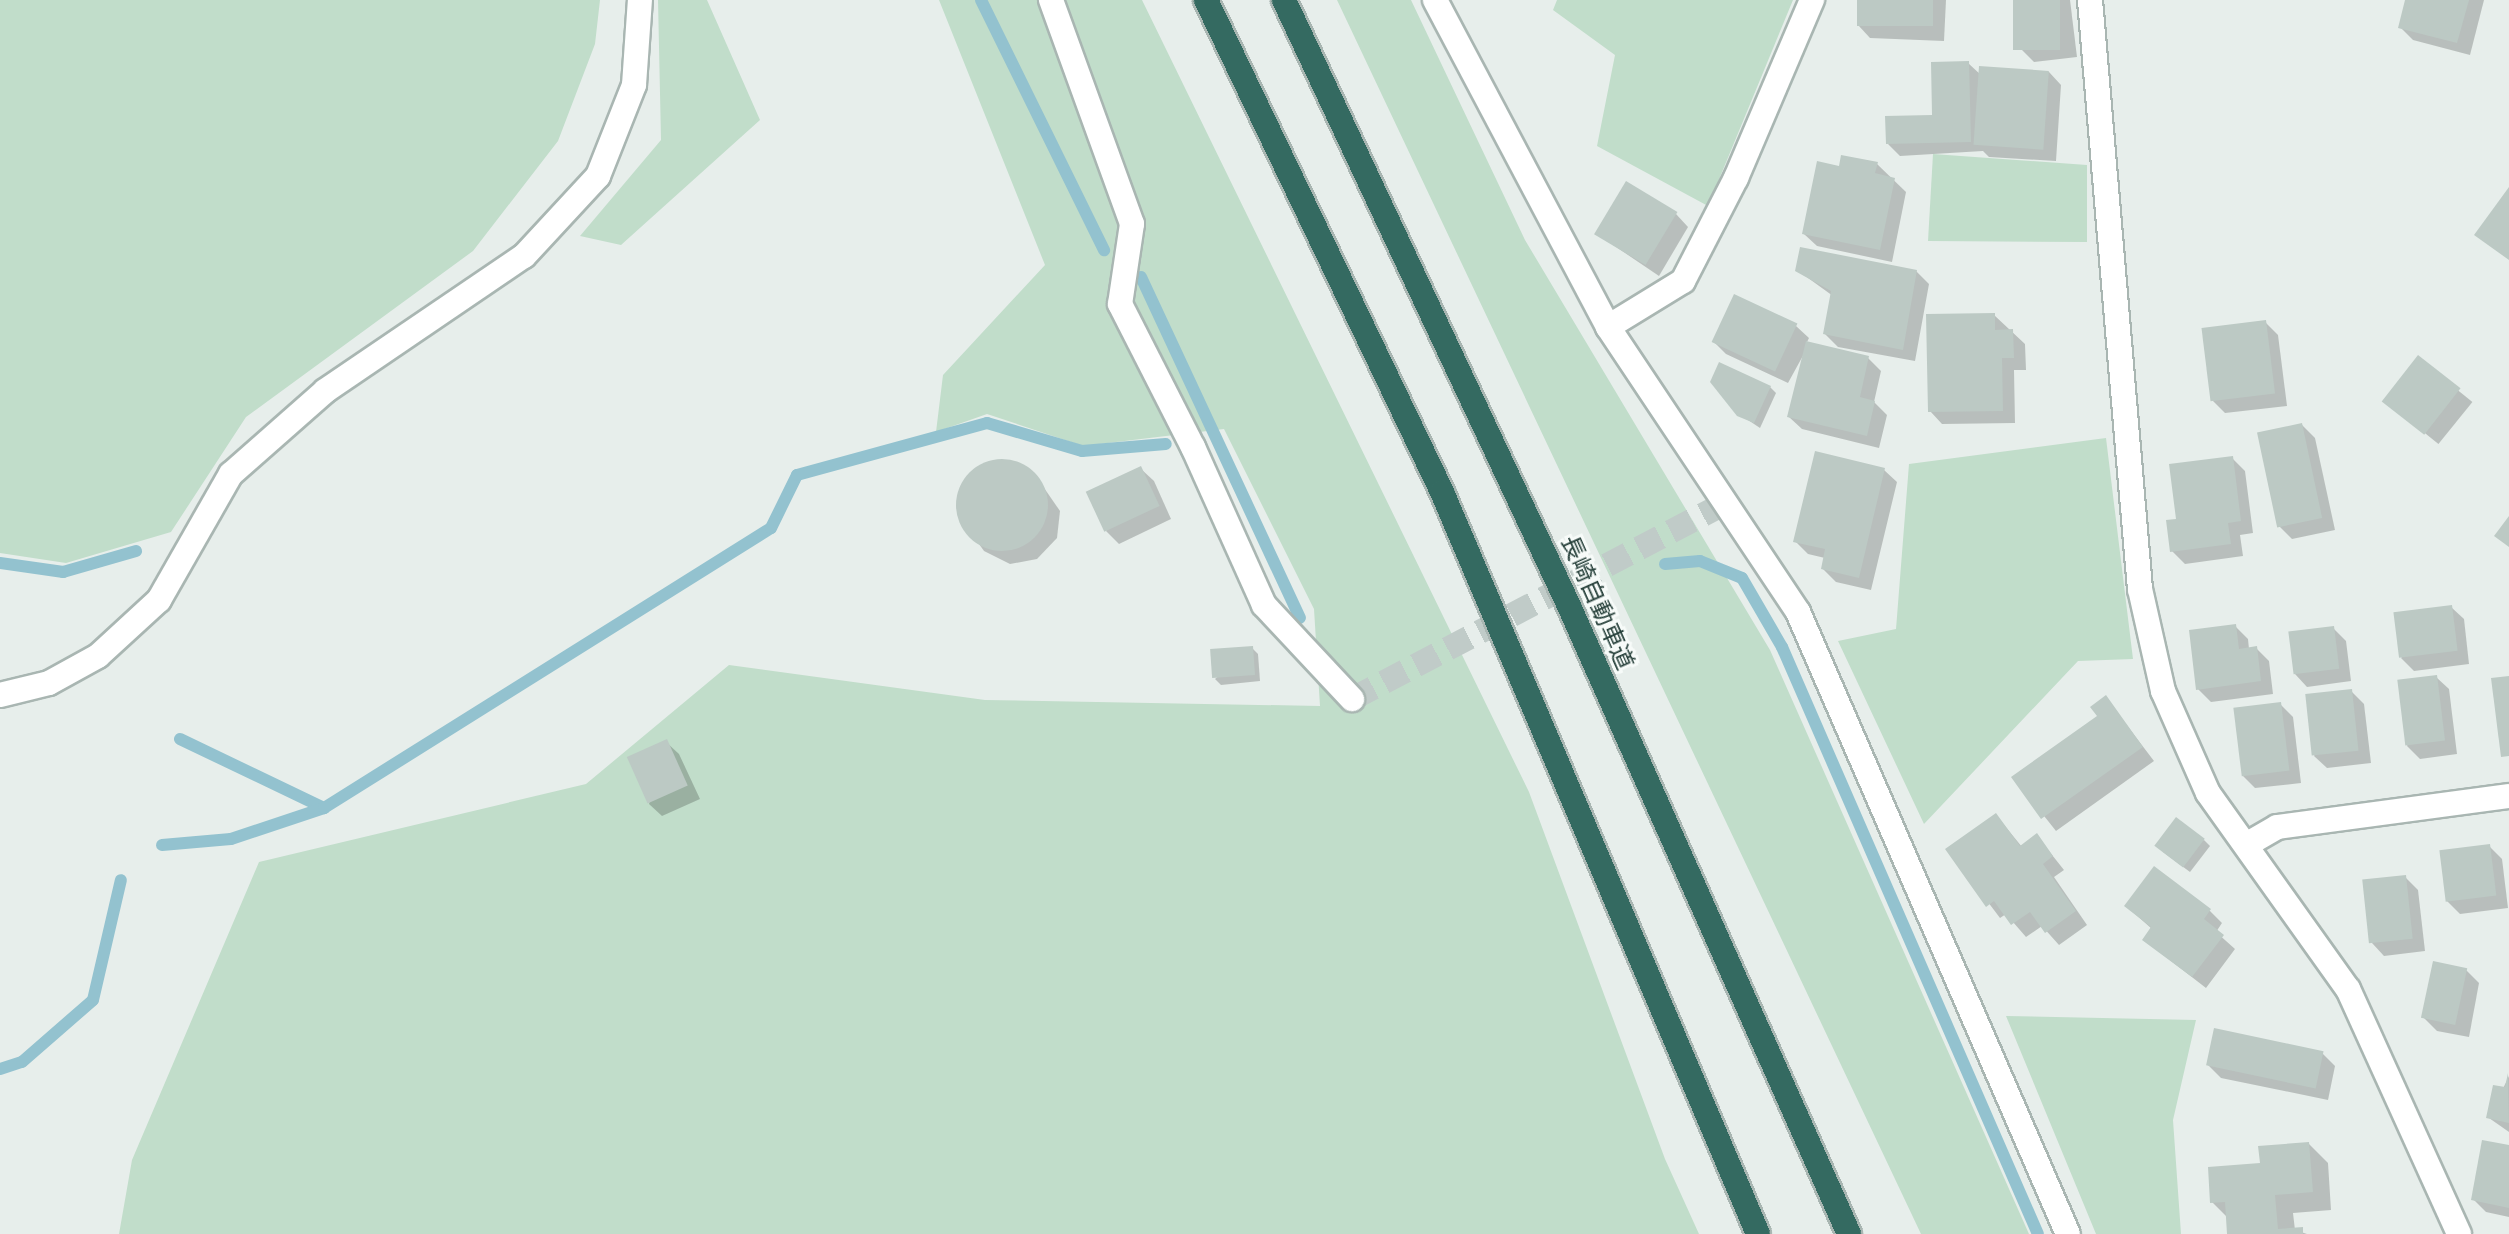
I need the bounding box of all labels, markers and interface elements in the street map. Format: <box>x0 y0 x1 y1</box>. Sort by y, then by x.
street label: 長崎自動車道 <box>1555 531 1639 675</box>

